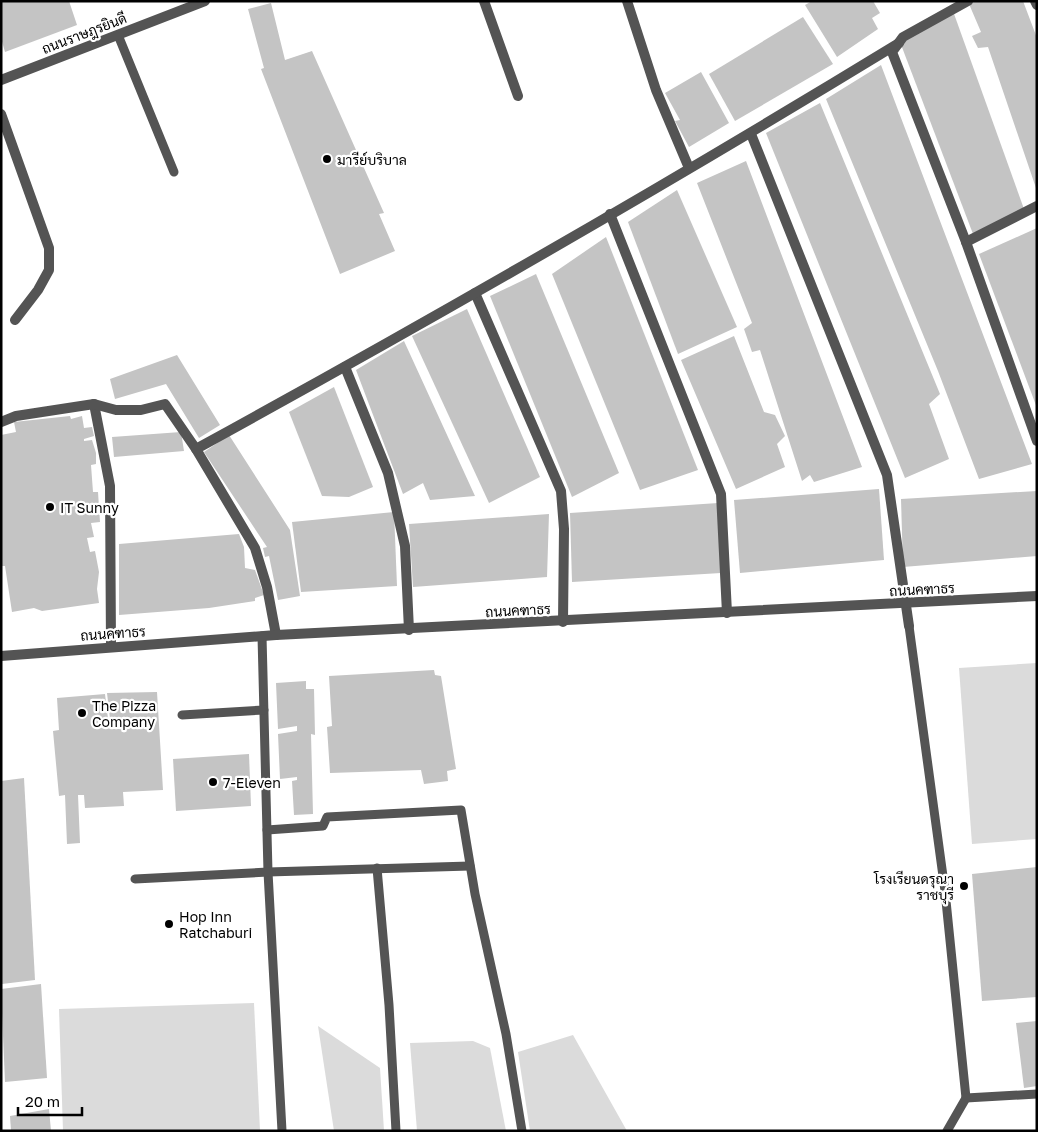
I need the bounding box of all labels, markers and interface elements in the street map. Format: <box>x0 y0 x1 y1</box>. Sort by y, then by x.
street label: ถนนราษฎรยินดี <box>39 9 129 58</box>
place label: มารีย์บริบาล <box>337 151 407 168</box>
marker: มารีย์บริบาล <box>321 153 333 165</box>
place label: IT Sunny <box>60 499 119 516</box>
marker: IT Sunny <box>44 501 56 513</box>
street label: ถนนคฑาธร <box>889 579 955 599</box>
street label: ถนนคฑาธร <box>485 600 551 620</box>
street label: ถนนคฑาธร <box>80 622 146 644</box>
place label: The Pizza Company <box>92 697 156 730</box>
marker: The Pizza Company <box>76 707 88 719</box>
place label: 7-Eleven <box>223 774 281 791</box>
marker: 7-Eleven <box>207 776 219 788</box>
place label: โรงเรียนดรุณา ราชบุรี <box>873 870 954 905</box>
marker: โรงเรียนดรุณา ราชบุรี <box>958 880 970 892</box>
place label: Hop Inn Ratchaburi <box>179 908 252 941</box>
marker: Hop Inn Ratchaburi <box>163 918 175 930</box>
scale bar <box>18 1084 81 1116</box>
text: 20 m <box>25 1092 60 1110</box>

